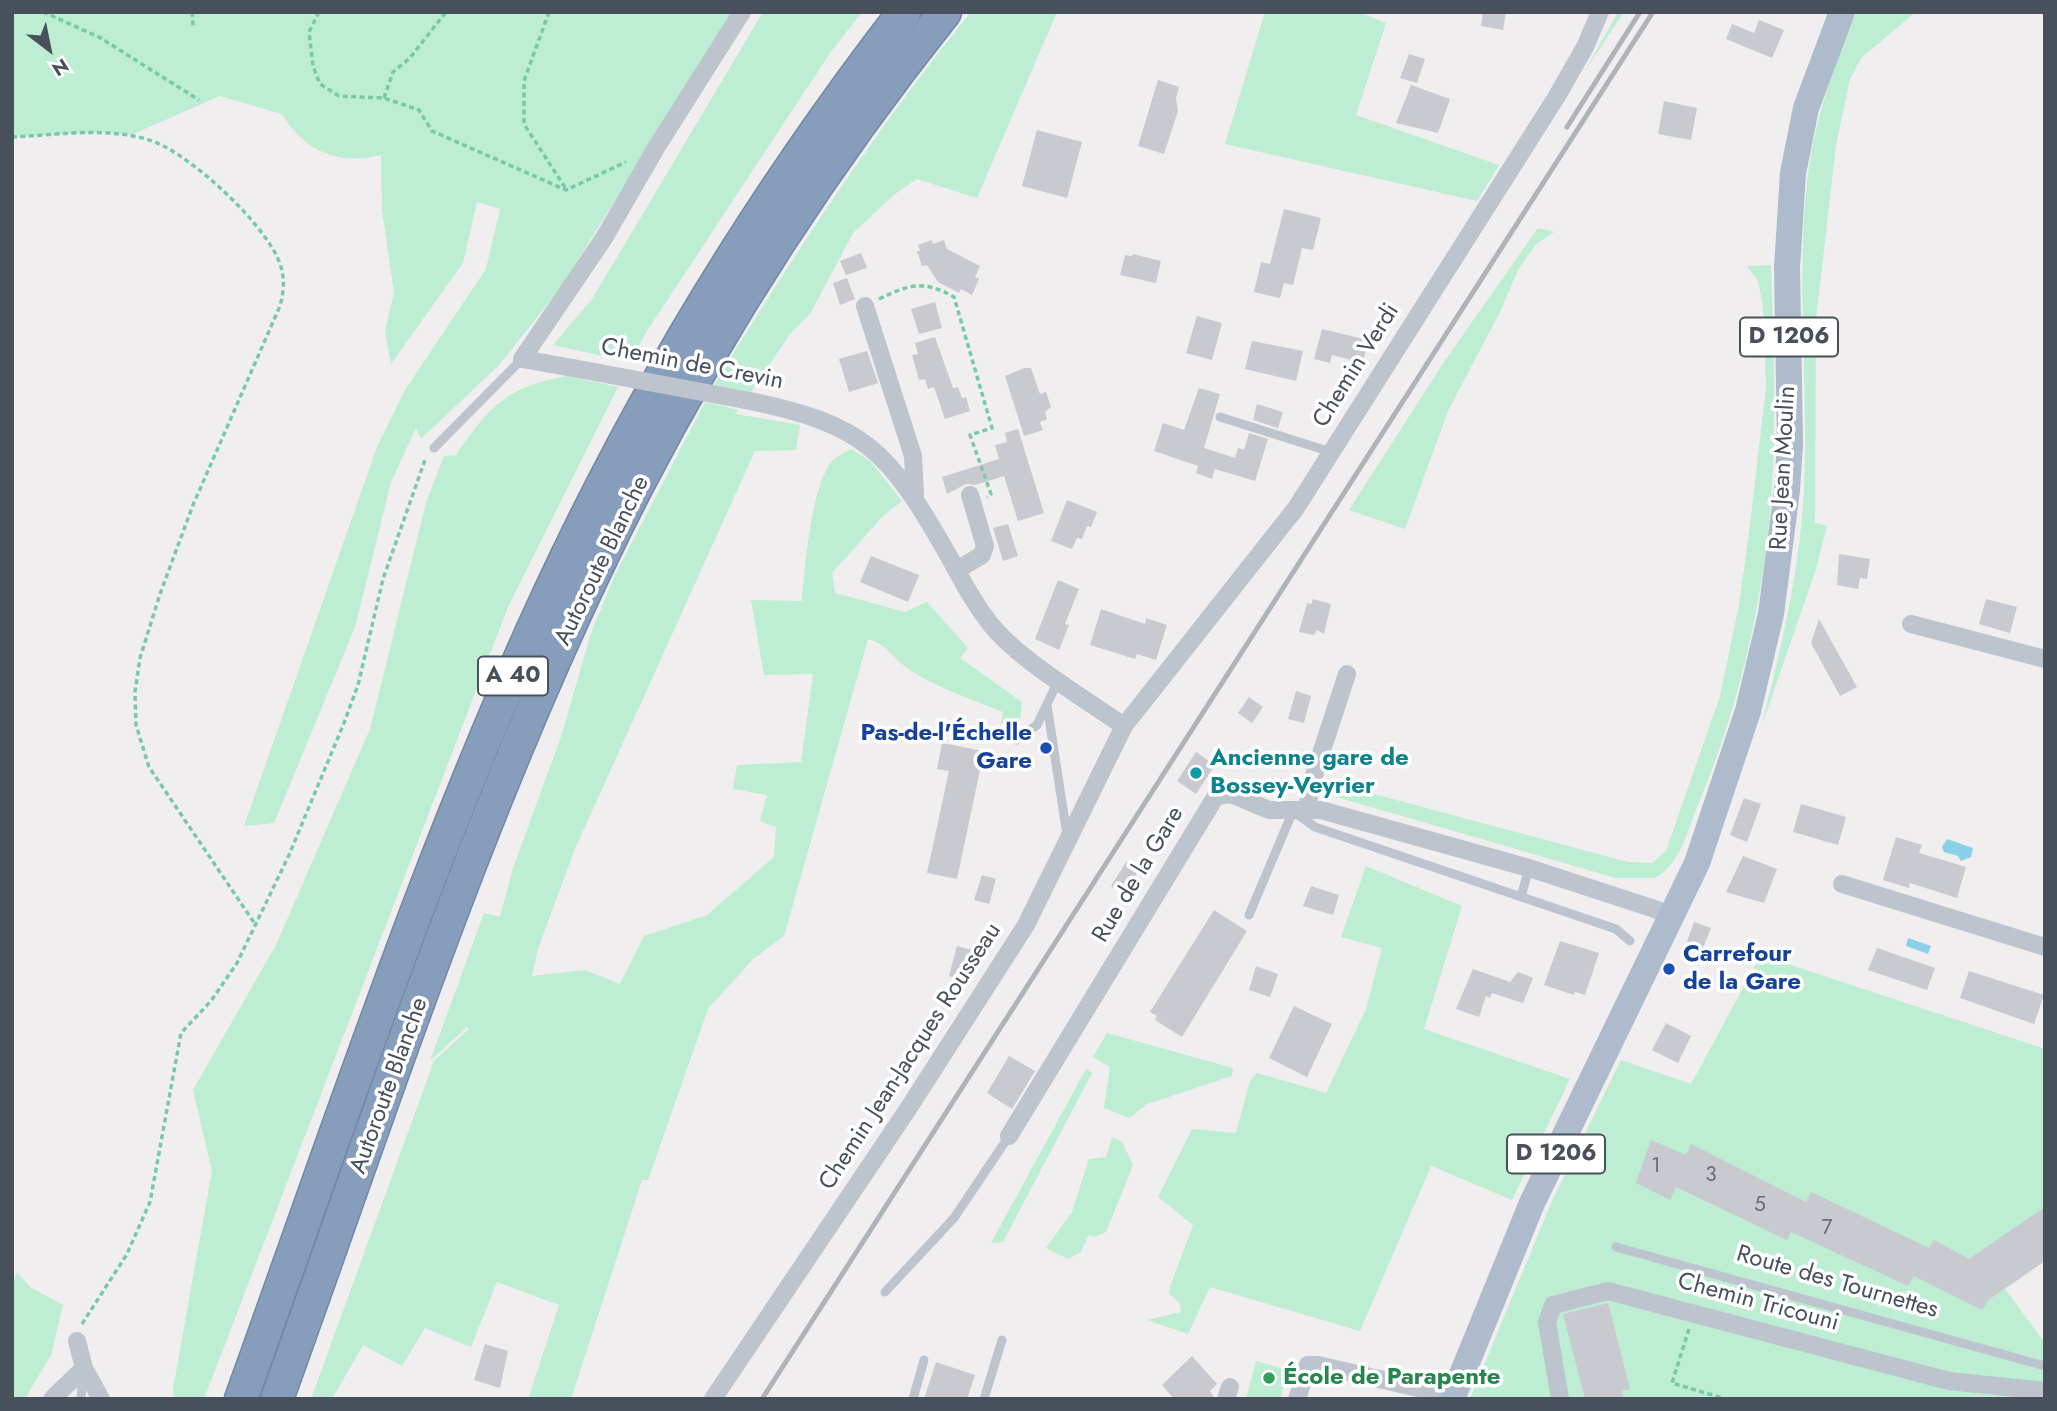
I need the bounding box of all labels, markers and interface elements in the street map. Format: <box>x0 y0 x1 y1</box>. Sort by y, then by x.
north arrow <box>14 14 84 84</box>
text: N <box>47 52 74 83</box>
street label: Chemin Verdi <box>1308 299 1406 433</box>
road number: D 1206 <box>1740 318 1838 356</box>
street label: Chemin de Crevin <box>598 333 786 397</box>
street label: Rue Jean Moulin <box>1765 385 1803 551</box>
street label: Autoroute Blanche <box>549 471 657 651</box>
road number: A 40 <box>478 656 548 696</box>
place label: Pas-de-l'Échelle Gare <box>860 720 1032 776</box>
marker: Pas-de-l'Échelle Gare <box>1038 740 1054 756</box>
place label: Ancienne gare de Bossey-Veyrier <box>1210 745 1409 801</box>
marker: Ancienne gare de Bossey-Veyrier <box>1188 765 1204 781</box>
street label: Rue de la Gare <box>1087 802 1191 948</box>
street label: Chemin Jean-Jacques Rousseau <box>814 918 1008 1196</box>
place label: Carrefour de la Gare <box>1683 941 1801 997</box>
marker: Carrefour de la Gare <box>1661 961 1677 977</box>
street label: Autoroute Blanche <box>345 994 435 1178</box>
road number: D 1206 <box>1507 1134 1605 1174</box>
house number: 1 <box>1651 1154 1661 1180</box>
house number: 3 <box>1705 1163 1717 1189</box>
house number: 5 <box>1754 1193 1766 1219</box>
house number: 7 <box>1821 1216 1833 1242</box>
street label: Route des Tournettes <box>1733 1240 1941 1326</box>
street label: Chemin Tricouni <box>1674 1268 1842 1338</box>
place label: École de Parapente <box>1283 1364 1500 1392</box>
marker: École de Parapente <box>1261 1370 1277 1386</box>

